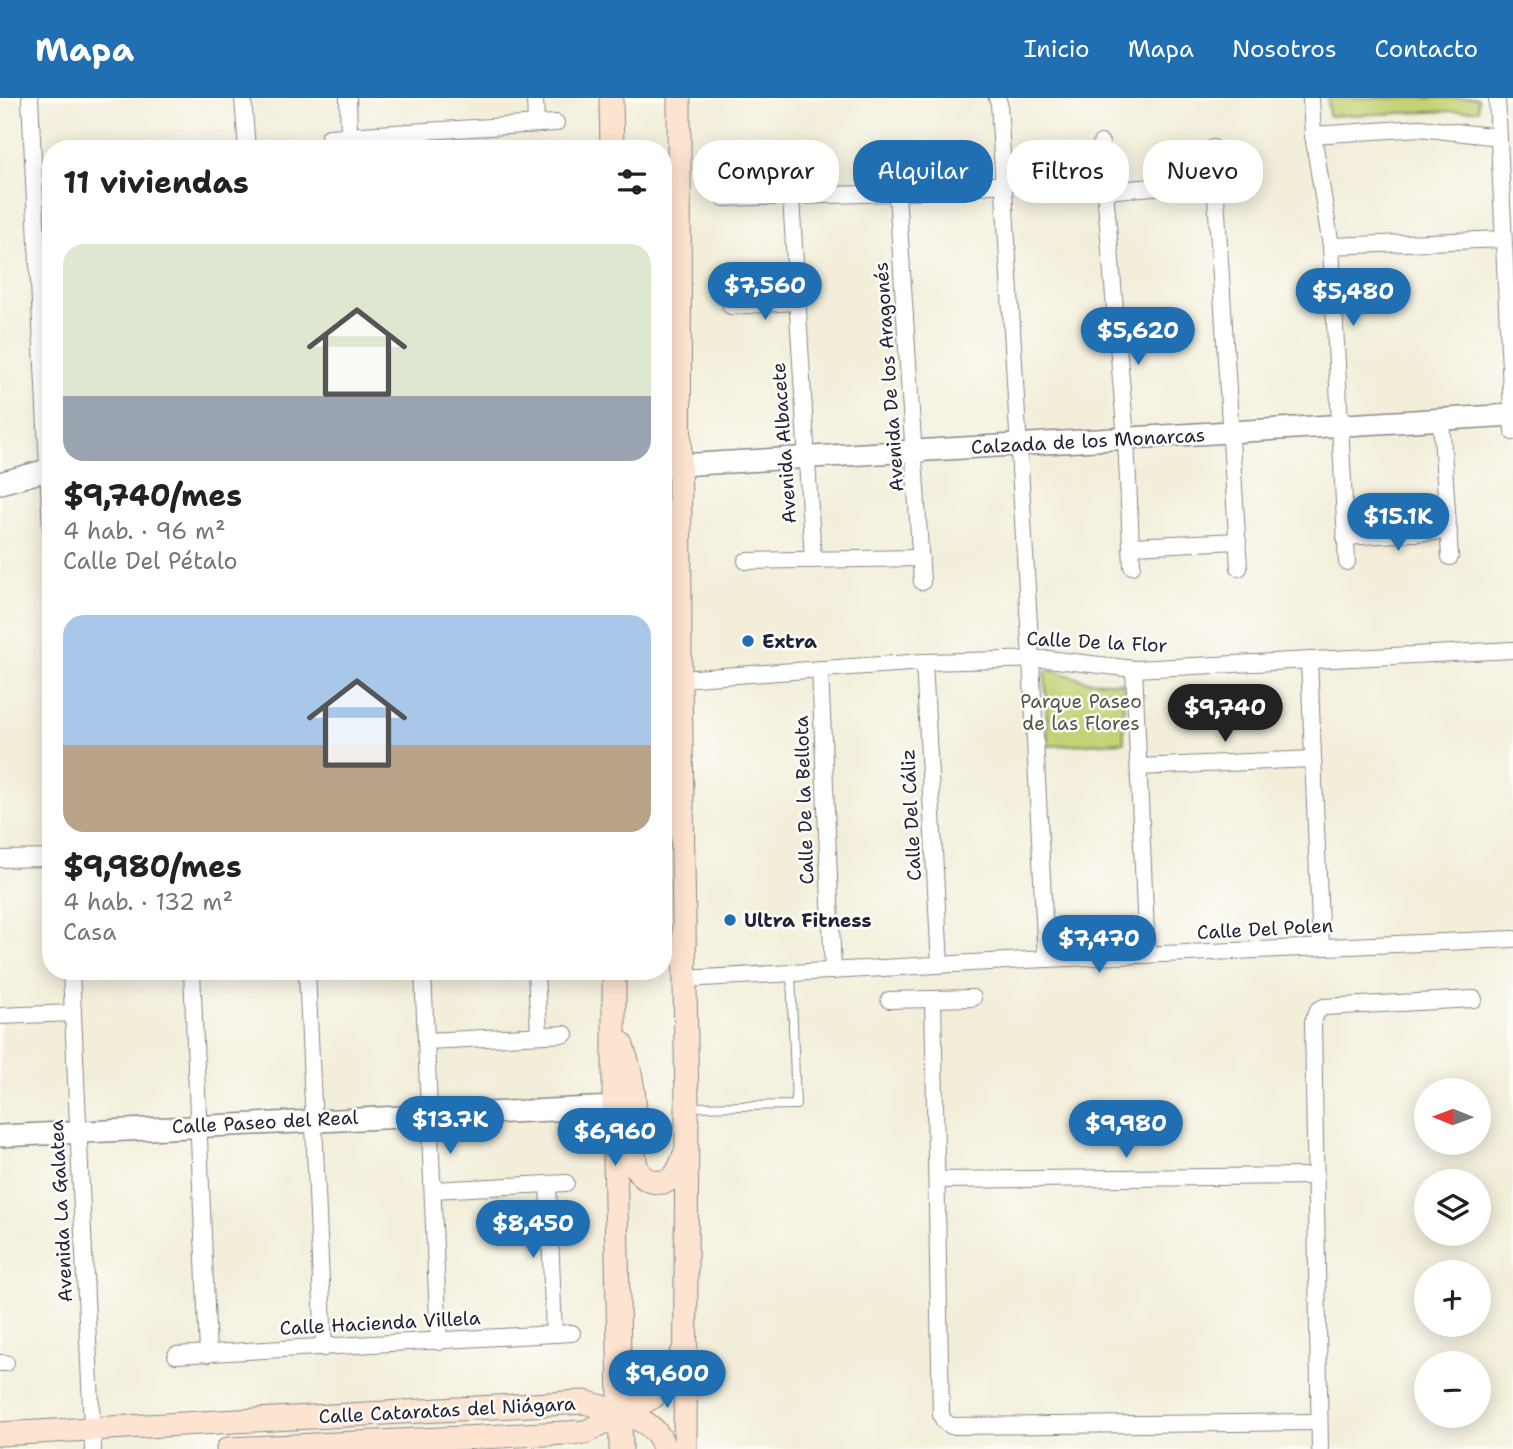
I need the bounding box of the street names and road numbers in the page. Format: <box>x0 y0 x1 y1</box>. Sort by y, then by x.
street label: Avenida De los Aragonés <box>868 261 910 493</box>
street label: Avenida Albacete <box>766 362 802 524</box>
street label: Calzada de los Monarcas <box>970 422 1206 460</box>
street label: Calle De la Flor <box>1026 626 1168 658</box>
street label: Calle De la Bellota <box>789 715 819 885</box>
street label: Calle Del Cáliz <box>895 749 927 881</box>
street label: Calle Del Polen <box>1196 913 1334 945</box>
street label: Calle Paseo del Real <box>171 1105 359 1139</box>
street label: Avenida La Galatea <box>44 1119 78 1303</box>
street label: Calle Hacienda Villela <box>279 1305 481 1341</box>
street label: Calle Cataratas del Niágara <box>318 1391 576 1429</box>

